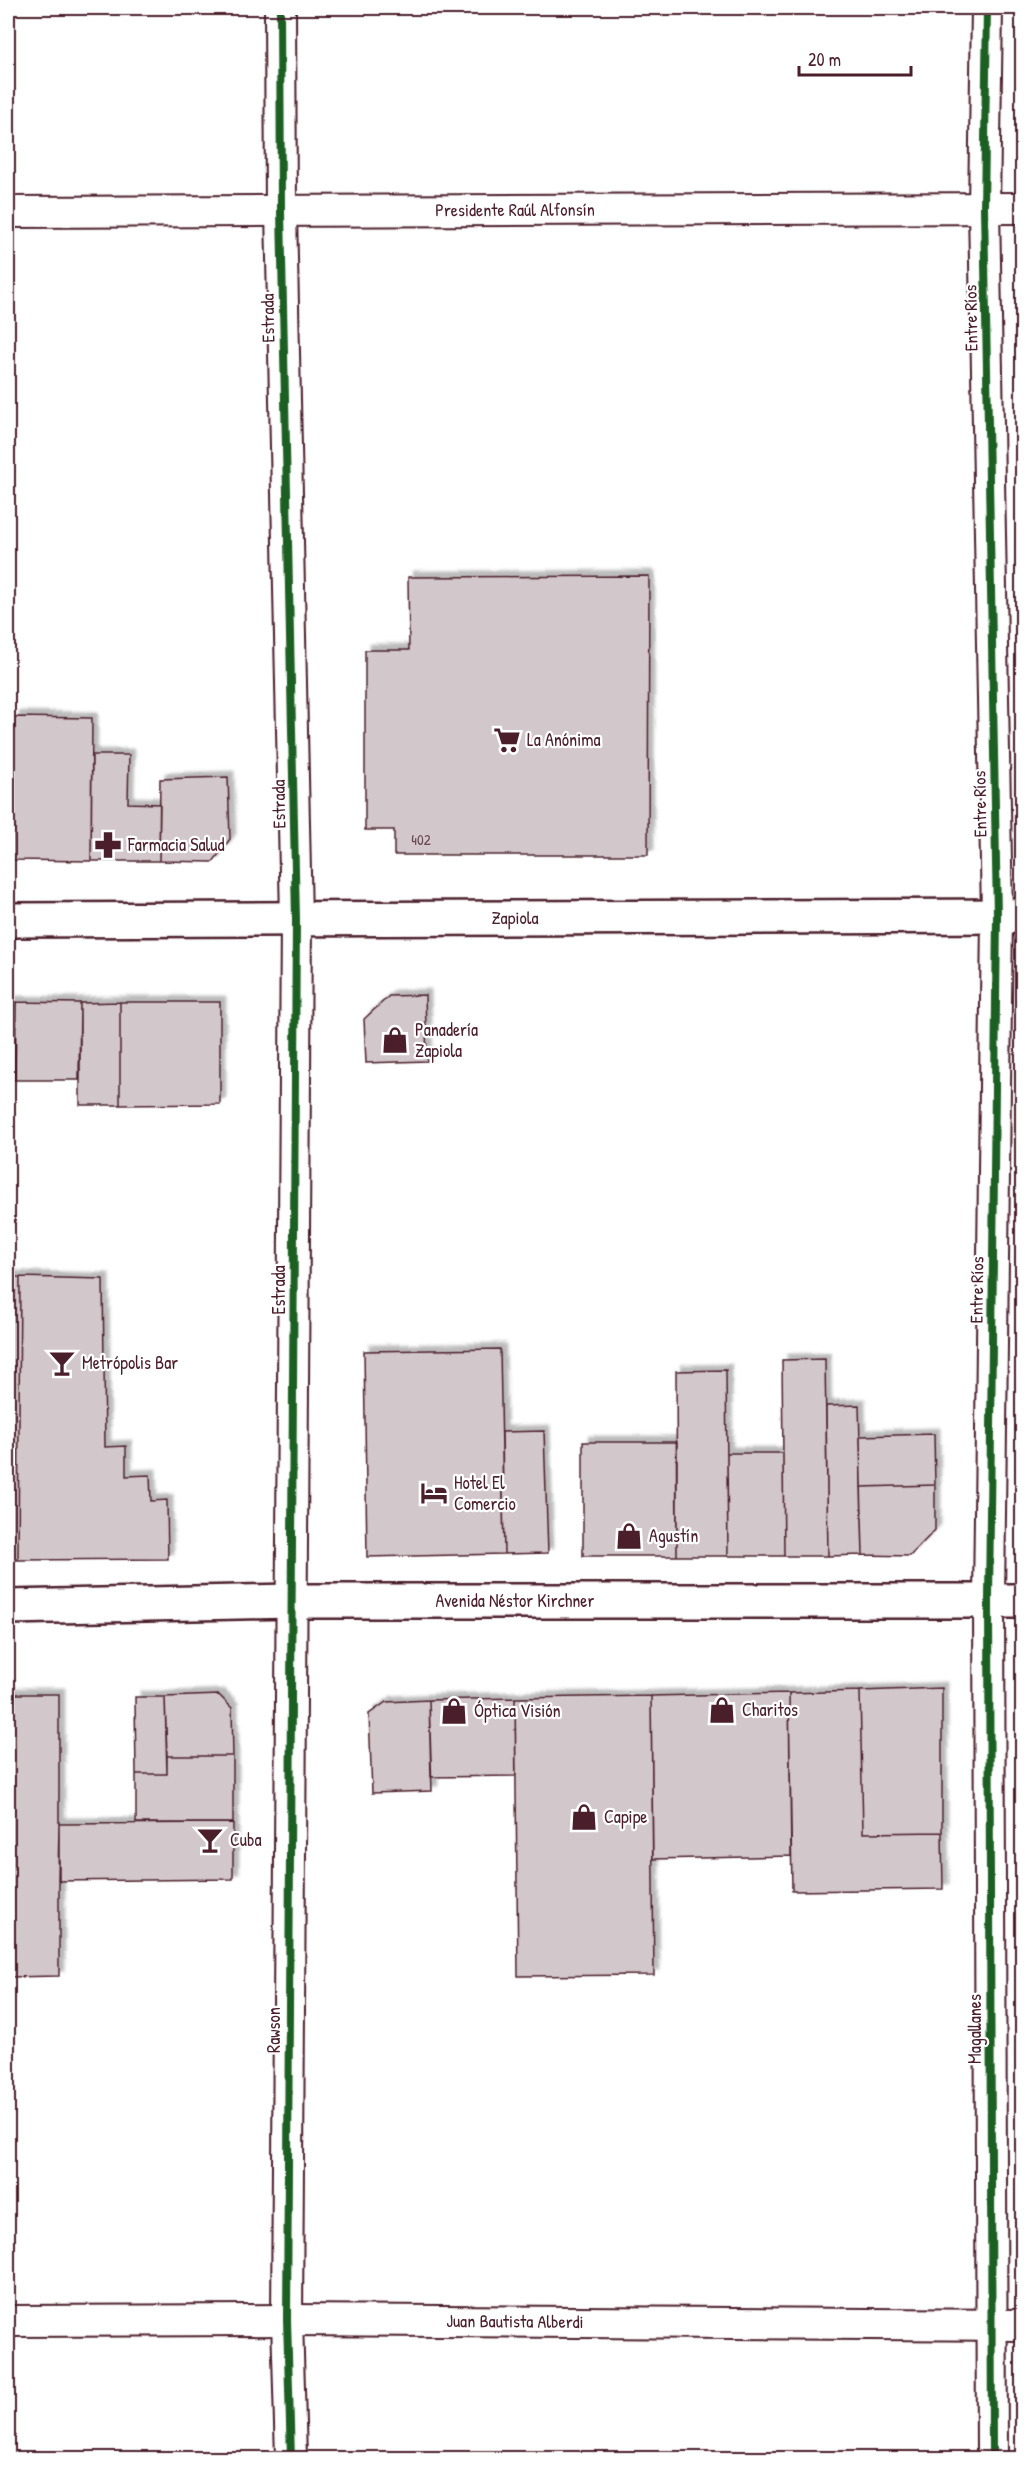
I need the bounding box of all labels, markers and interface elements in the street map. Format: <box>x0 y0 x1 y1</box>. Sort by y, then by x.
scale bar <box>799 39 912 77</box>
text: 20 m <box>808 47 841 72</box>
street label: Presidente Raúl Alfonsín <box>435 197 595 222</box>
street label: Entre Ríos <box>957 284 984 352</box>
street label: Estrada <box>255 293 280 343</box>
supermarket icon: La Anónima <box>492 725 522 755</box>
place label: La Anónima <box>527 727 601 752</box>
street label: Entre Ríos <box>966 770 993 838</box>
street label: Estrada <box>266 779 291 829</box>
house number: 402 <box>411 829 431 850</box>
pharmacy icon: Farmacia Salud <box>93 830 123 860</box>
place label: Farmacia Salud <box>127 832 225 857</box>
street label: Zapiola <box>491 905 539 930</box>
place label: Panadería Zapiola <box>415 1017 478 1063</box>
shop icon: Panadería Zapiola <box>380 1025 410 1055</box>
street label: Entre Ríos <box>963 1256 990 1324</box>
street label: Estrada <box>266 1265 291 1315</box>
bar icon: Metrópolis Bar <box>47 1348 77 1378</box>
place label: Metrópolis Bar <box>82 1350 178 1375</box>
place label: Hotel El Comercio <box>454 1470 516 1516</box>
hotel icon: Hotel El Comercio <box>419 1478 449 1508</box>
shop icon: Agustín <box>614 1521 644 1551</box>
place label: Agustín <box>649 1523 698 1548</box>
street label: Avenida Néstor Kirchner <box>435 1588 595 1613</box>
shop icon: Charitos <box>707 1695 737 1725</box>
shop icon: Óptica Visión <box>439 1696 469 1726</box>
place label: Charitos <box>742 1697 798 1722</box>
place label: Óptica Visión <box>474 1698 561 1723</box>
shop icon: Capipe <box>569 1802 599 1832</box>
place label: Capipe <box>604 1804 648 1829</box>
bar icon: Cuba <box>195 1825 225 1855</box>
place label: Cuba <box>230 1827 262 1852</box>
street label: Magallanes <box>962 1994 987 2064</box>
street label: Rawson <box>261 2007 286 2053</box>
street label: Juan Bautista Alberdi <box>446 2308 584 2334</box>

